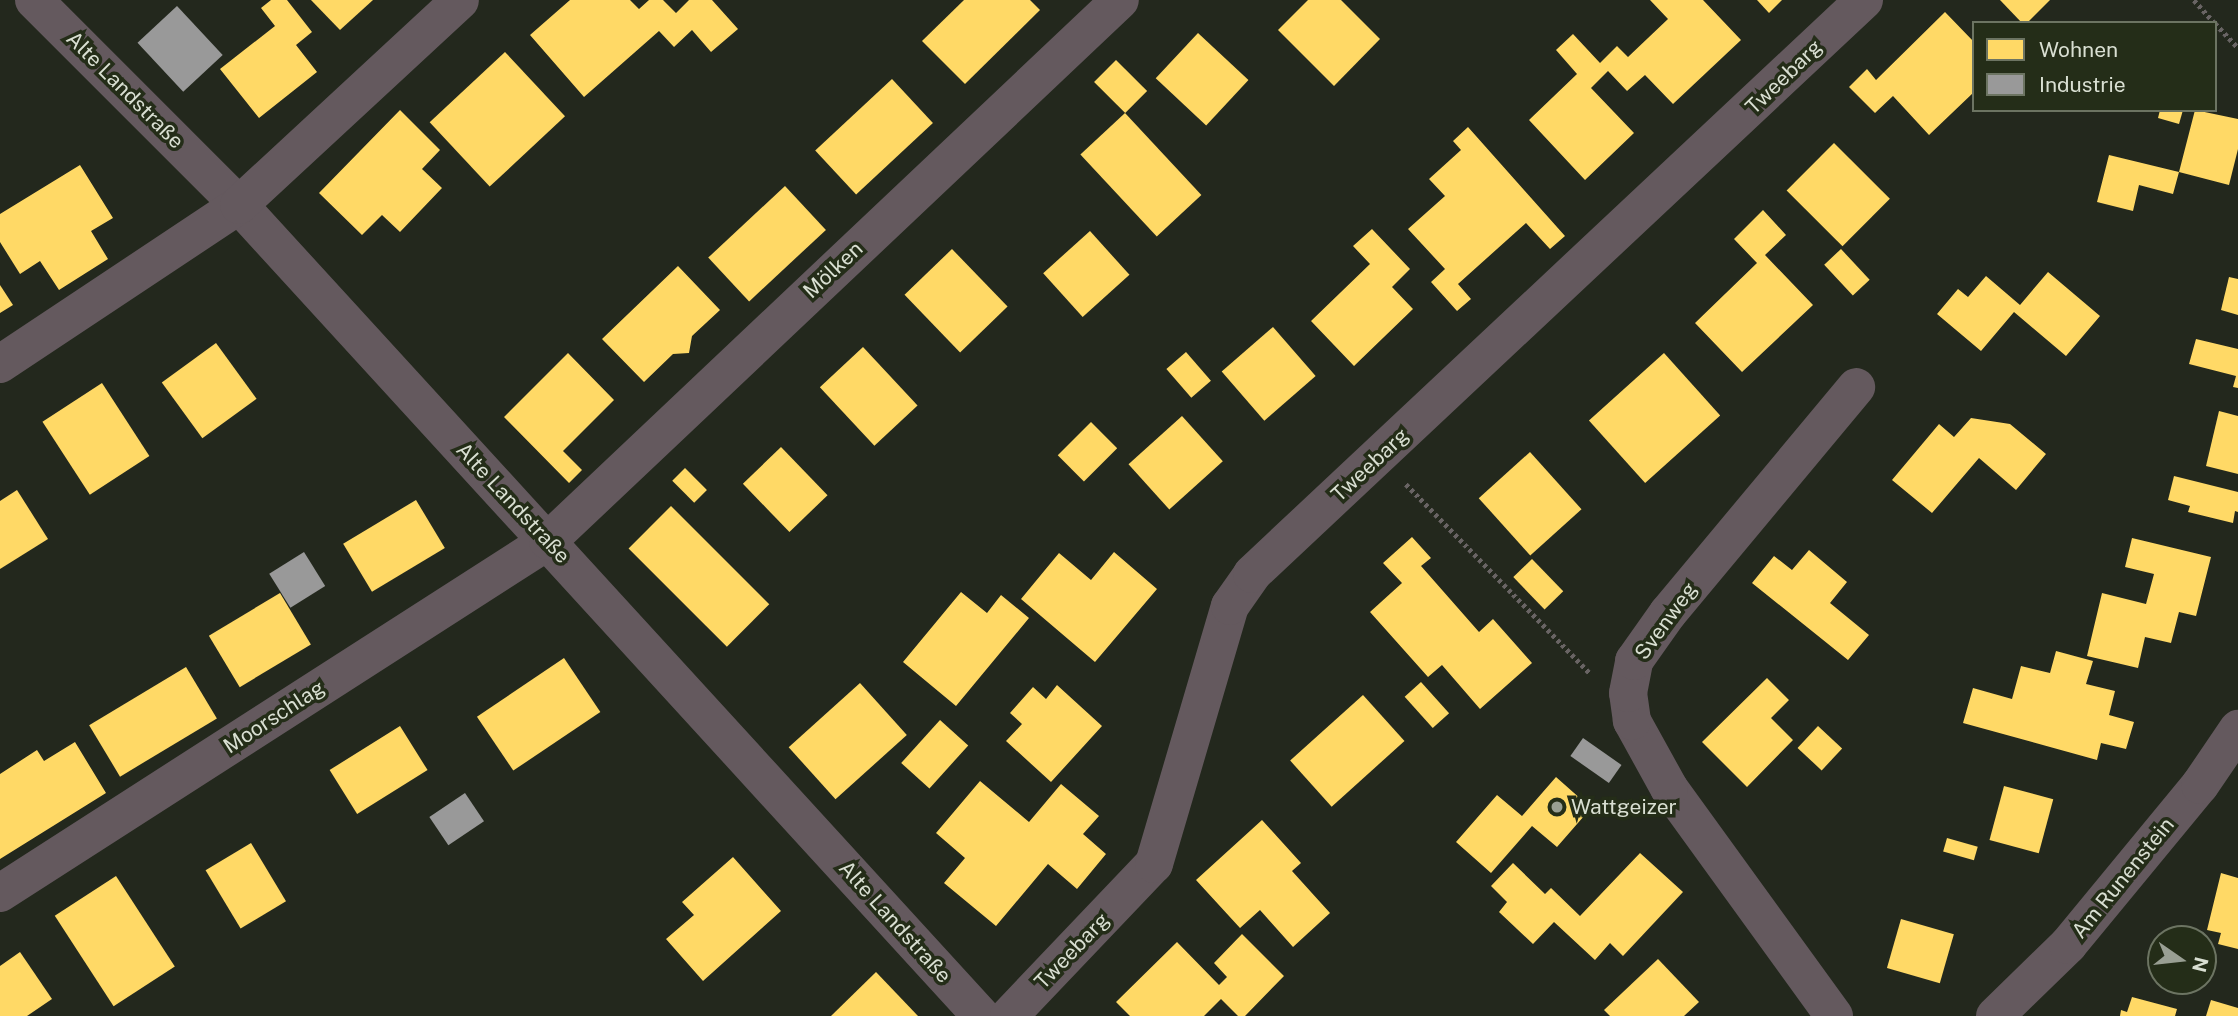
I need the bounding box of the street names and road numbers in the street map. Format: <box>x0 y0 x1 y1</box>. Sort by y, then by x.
street label: Alte Landstraße <box>61 26 189 154</box>
street label: Tweebarg <box>1741 34 1827 120</box>
street label: Mölken <box>798 236 868 304</box>
street label: Tweebarg <box>1326 423 1414 507</box>
street label: Alte Landstraße <box>451 437 575 569</box>
street label: Svenweg <box>1630 577 1702 665</box>
street label: Moorschlag <box>219 675 329 759</box>
street label: Am Runenstein <box>2067 812 2179 944</box>
street label: Alte Landstraße <box>834 856 956 988</box>
street label: Tweebarg <box>1029 908 1115 994</box>

